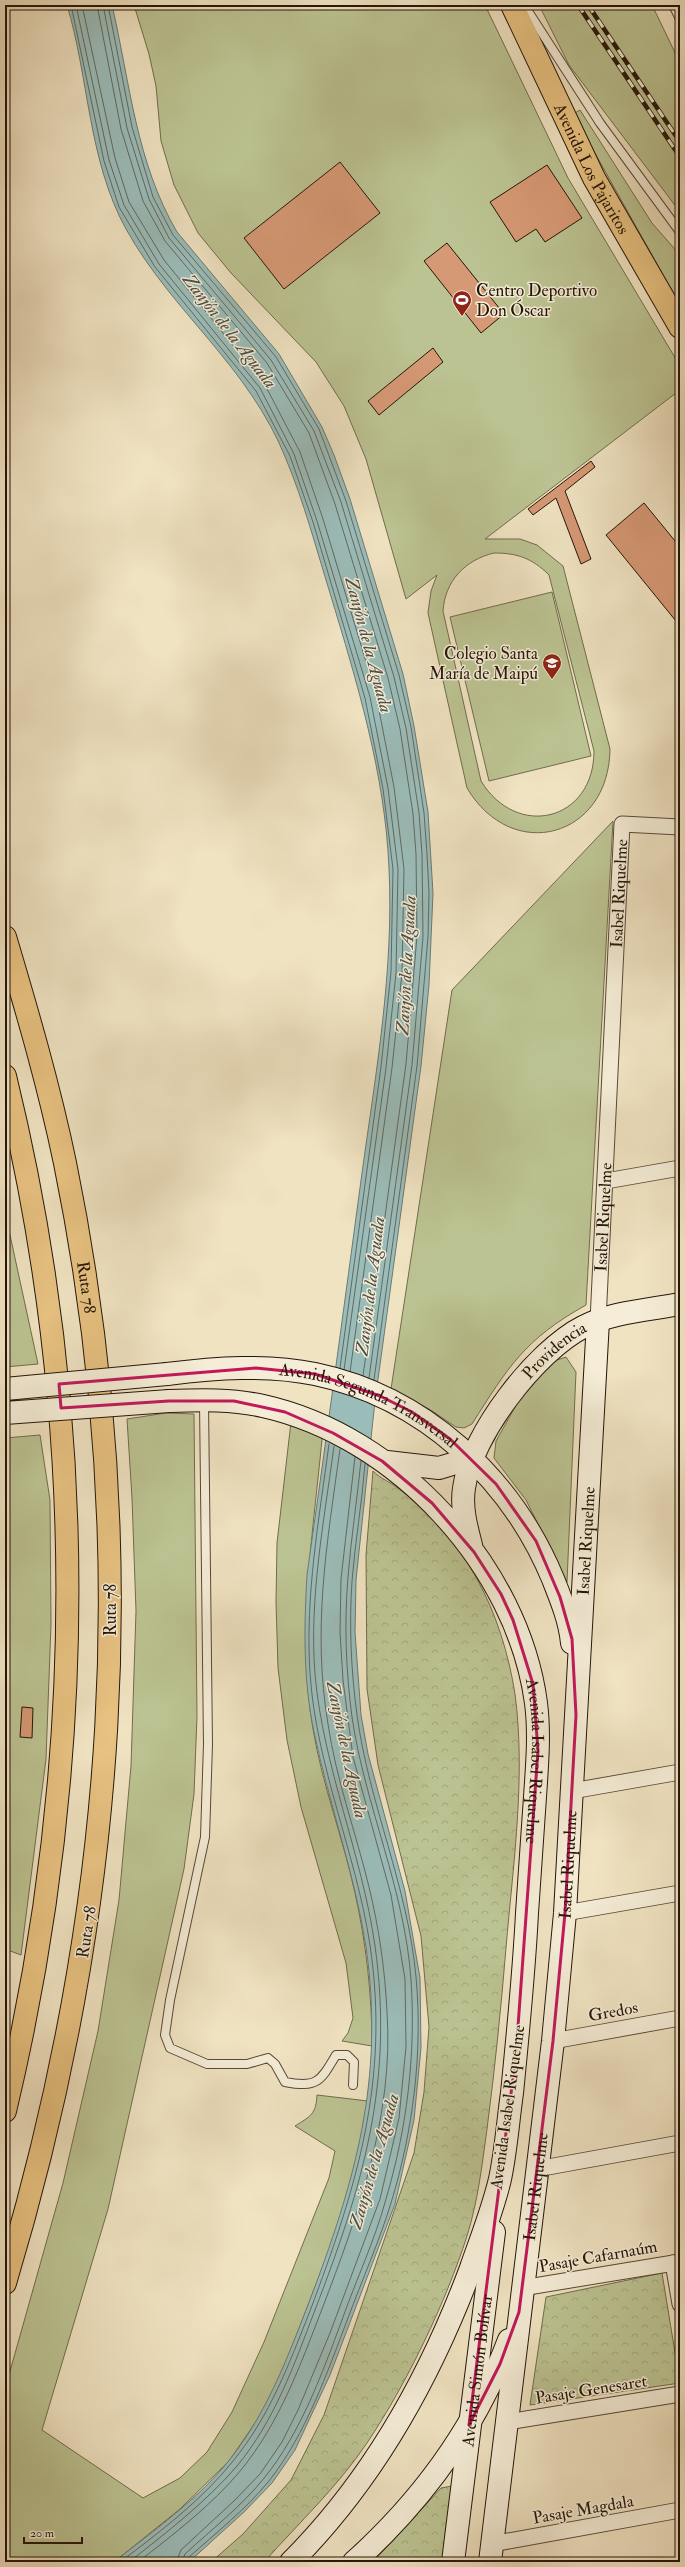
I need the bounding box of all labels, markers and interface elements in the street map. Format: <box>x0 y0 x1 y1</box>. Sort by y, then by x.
street label: Avenida Los Pajaritos <box>549 99 634 238</box>
water label: Zanjón de la Aguada <box>177 268 282 393</box>
place label: Centro Deportivo Don Óscar <box>476 280 597 321</box>
sports icon: Centro Deportivo Don Óscar <box>451 289 473 317</box>
water label: Zanjón de la Aguada <box>339 574 398 715</box>
place label: Colegio Santa María de Maipú <box>429 643 539 685</box>
school or university icon: Colegio Santa María de Maipú <box>541 652 563 680</box>
street label: Isabel Riquelme <box>606 839 632 949</box>
water label: Zanjón de la Aguada <box>391 895 422 1036</box>
street label: Isabel Riquelme <box>590 1162 617 1272</box>
water label: Zanjón de la Aguada <box>350 1215 390 1358</box>
street label: Ruta 78 <box>72 1260 100 1315</box>
street label: Providencia <box>518 1317 591 1383</box>
street label: Avenida Segunda Transversal <box>277 1359 463 1453</box>
street label: Isabel Riquelme <box>573 1486 600 1596</box>
street label: Ruta 78 <box>100 1584 121 1636</box>
street label: Avenida Isabel Riquelme <box>521 1675 548 1844</box>
water label: Zanjón de la Aguada <box>321 1679 372 1821</box>
street label: Isabel Riquelme <box>554 1809 582 1920</box>
street label: Ruta 78 <box>72 1904 101 1960</box>
street label: Gredos <box>587 1997 640 2026</box>
street label: Avenida Isabel Riquelme <box>485 2023 529 2192</box>
water label: Zanjón de la Aguada <box>344 2091 405 2232</box>
street label: Isabel Riquelme <box>519 2131 553 2242</box>
street label: Pasaje Cafarnaúm <box>537 2236 659 2277</box>
street label: Avenida Simón Bolívar <box>457 2293 497 2449</box>
street label: Pasaje Genesaret <box>534 2370 649 2409</box>
street label: Pasaje Magdala <box>531 2490 636 2529</box>
scale bar <box>24 2519 82 2545</box>
text: 20 m <box>30 2526 55 2541</box>

